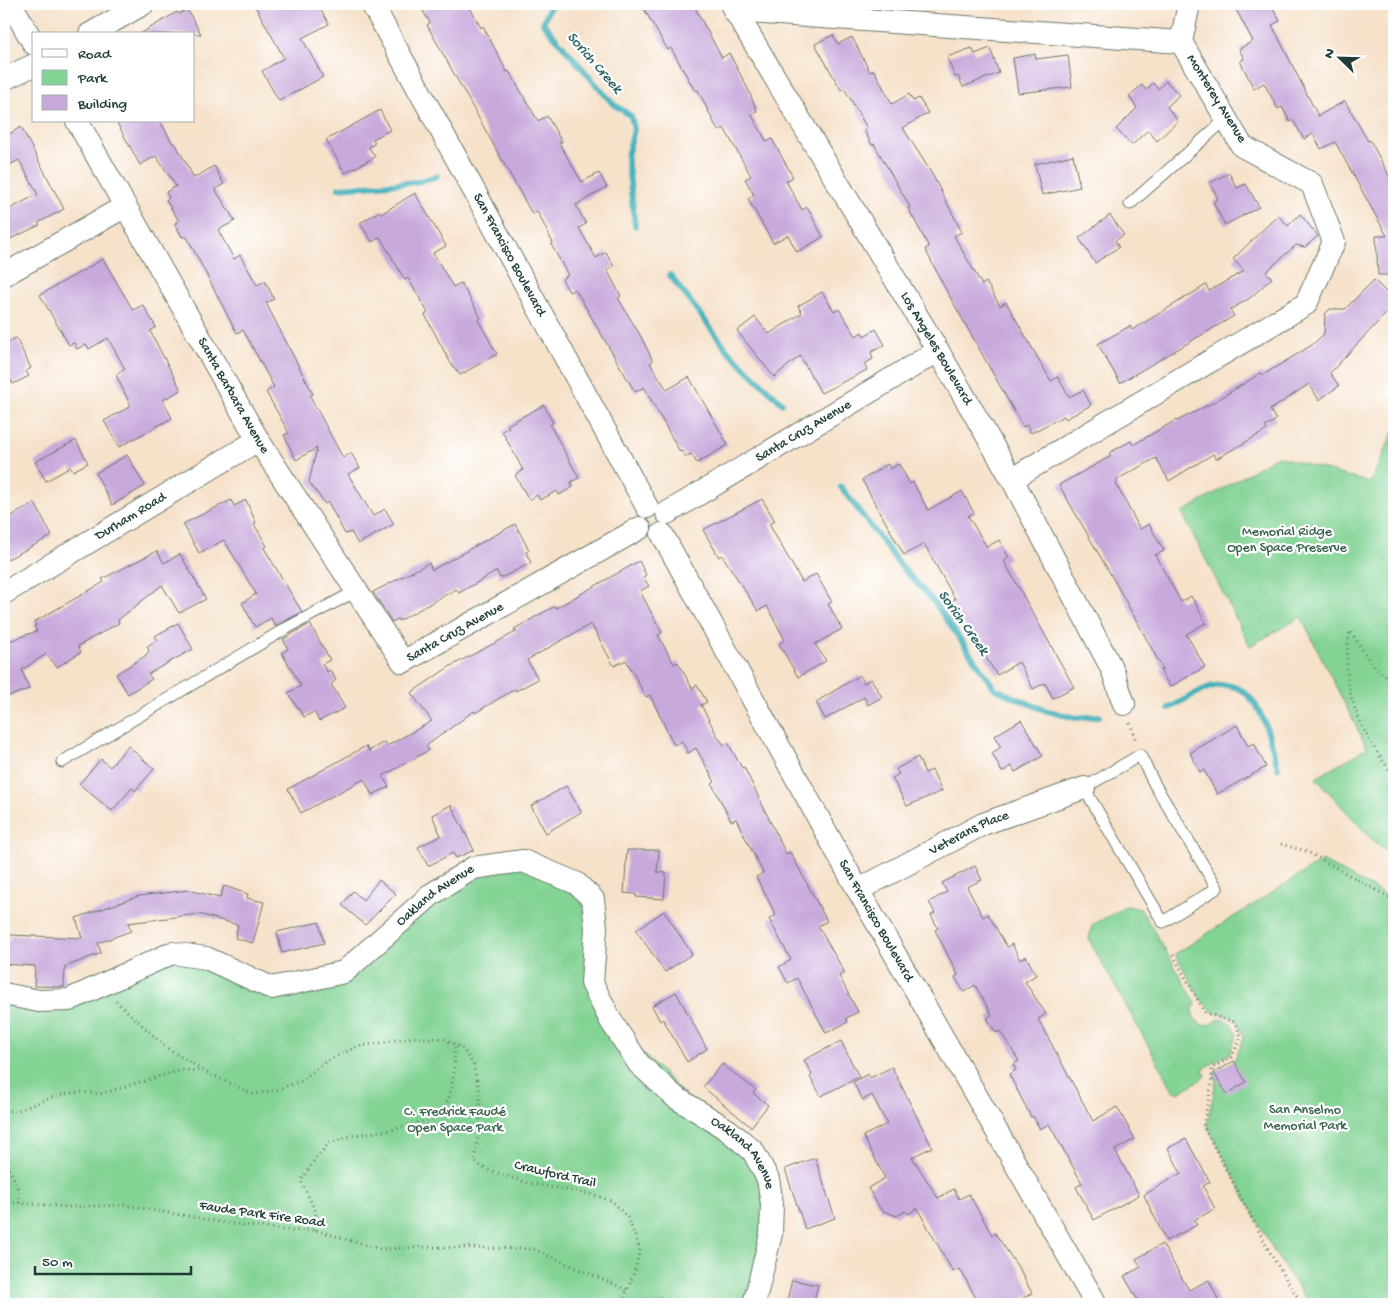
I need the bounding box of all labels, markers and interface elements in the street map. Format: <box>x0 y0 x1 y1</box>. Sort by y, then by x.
water label: Sorich Creek <box>562 29 626 98</box>
legend <box>32 32 195 122</box>
north arrow <box>1316 32 1366 82</box>
text: Road <box>78 46 112 64</box>
text: N <box>1321 46 1340 61</box>
street label: Monterey Avenue <box>1182 52 1250 147</box>
text: Park <box>77 70 108 88</box>
text: Building <box>77 96 127 114</box>
street label: San Francisco Boulevard <box>469 190 551 321</box>
street label: Los Angeles Boulevard <box>896 289 977 410</box>
street label: Santa Barbara Avenue <box>193 335 274 458</box>
street label: Santa Cruz Avenue <box>753 396 855 467</box>
street label: Durham Road <box>91 488 171 545</box>
park label: Memorial Ridge Open Space Preserve <box>1227 524 1348 557</box>
water label: Sorich Creek <box>933 587 993 660</box>
street label: Santa Cruz Avenue <box>404 598 507 667</box>
street label: Veterans Place <box>925 807 1012 860</box>
street label: San Francisco Boulevard <box>835 857 918 986</box>
street label: Oakland Avenue <box>393 860 478 930</box>
park label: San Anselmo Memorial Park <box>1263 1102 1348 1135</box>
park label: C. Fredrick Faudé Open Space Park <box>404 1104 507 1137</box>
street label: Oakland Avenue <box>707 1113 778 1191</box>
street label: Crawford Trail <box>512 1157 598 1193</box>
street label: Faude Park Fire Road <box>197 1198 328 1232</box>
scale bar <box>35 1243 191 1275</box>
text: 50 m <box>42 1254 73 1272</box>

